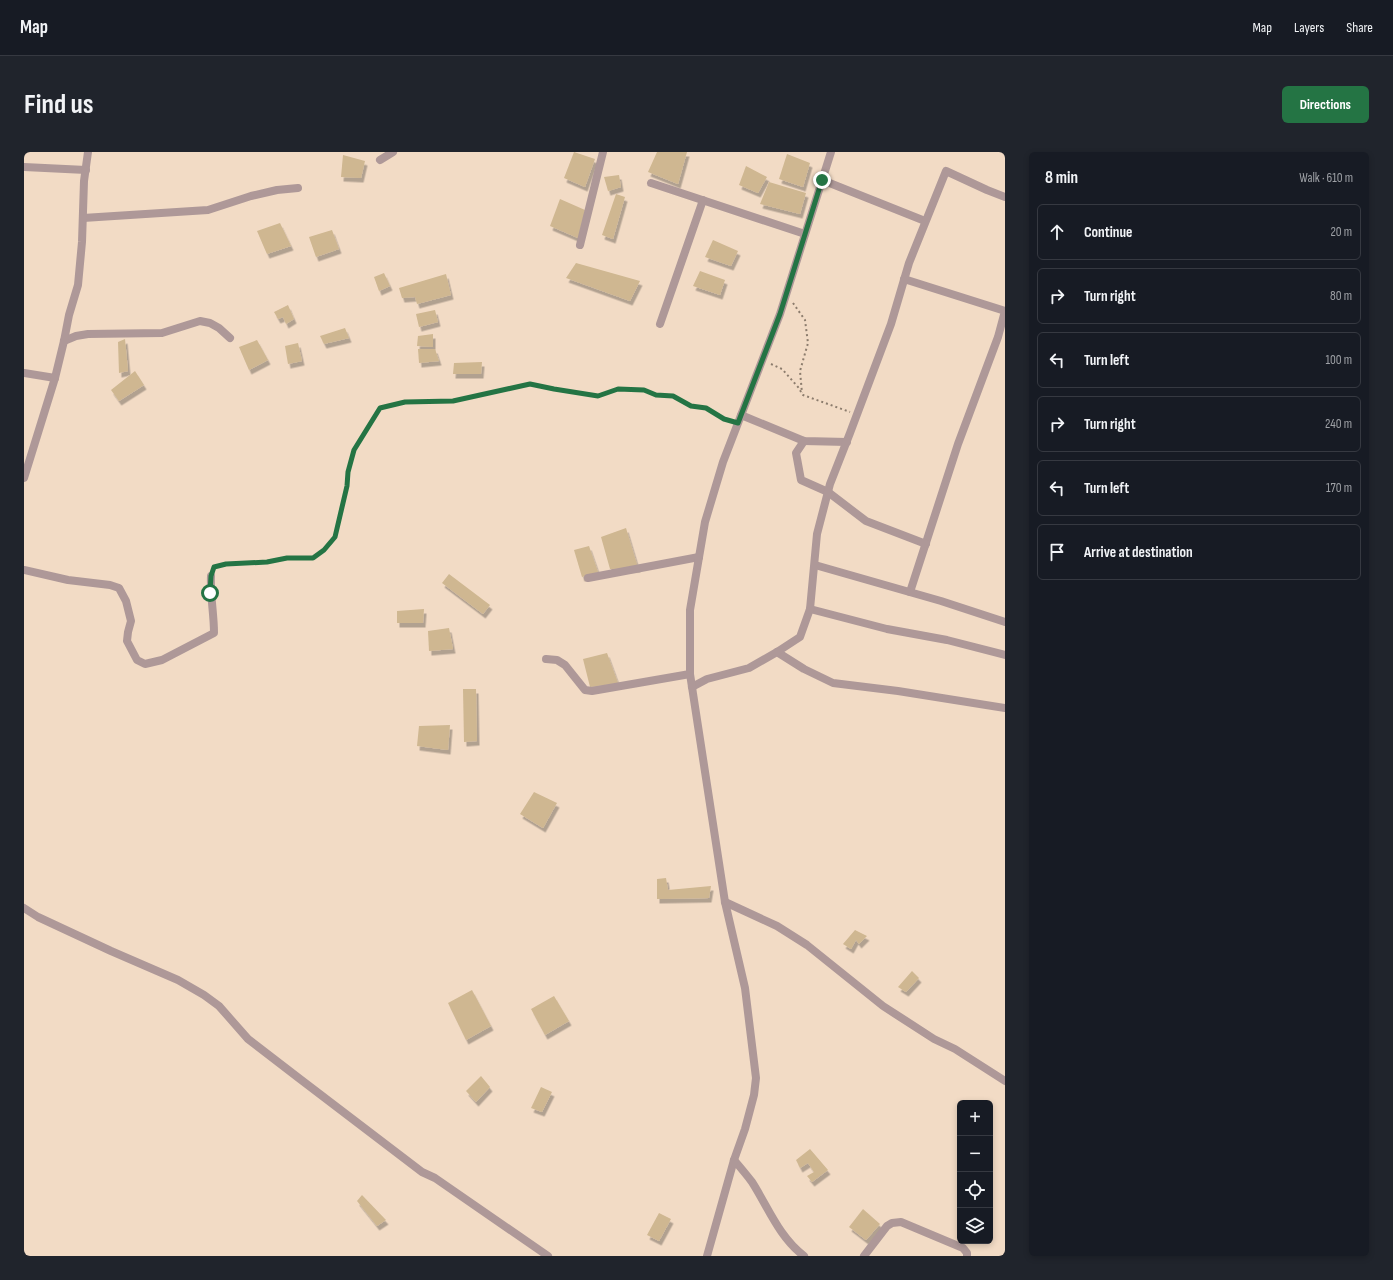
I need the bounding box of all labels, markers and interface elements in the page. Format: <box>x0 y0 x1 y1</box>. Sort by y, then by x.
text: Map <box>20 16 48 39</box>
text: Map <box>1252 19 1272 36</box>
text: Layers <box>1294 19 1324 36</box>
text: Share <box>1346 19 1373 36</box>
button: Directions <box>1282 86 1369 123</box>
text: Find us <box>24 88 93 121</box>
text: 8 min <box>1045 168 1078 188</box>
text: Walk · 610 m <box>1299 170 1353 186</box>
route end <box>813 171 831 189</box>
icon: ahead <box>1046 221 1068 243</box>
text: Continue <box>1084 223 1133 242</box>
text: 20 m <box>1330 224 1352 240</box>
icon: right <box>1046 285 1068 307</box>
text: Turn right <box>1084 287 1136 306</box>
text: 80 m <box>1330 288 1352 304</box>
icon: left <box>1046 349 1068 371</box>
text: Turn left <box>1084 351 1129 370</box>
text: 100 m <box>1325 352 1352 368</box>
icon: right <box>1046 413 1068 435</box>
text: Turn right <box>1084 415 1136 434</box>
text: 240 m <box>1325 416 1352 432</box>
icon: left <box>1046 477 1068 499</box>
text: Turn left <box>1084 479 1129 498</box>
text: 170 m <box>1326 480 1352 496</box>
icon: arrive <box>1046 541 1068 563</box>
text: Arrive at destination <box>1084 543 1193 562</box>
route start <box>201 584 219 602</box>
map controls <box>957 1100 993 1244</box>
button: + <box>957 1100 993 1136</box>
button: − <box>957 1136 993 1172</box>
button: locate <box>957 1172 993 1208</box>
button: layers <box>957 1208 993 1244</box>

